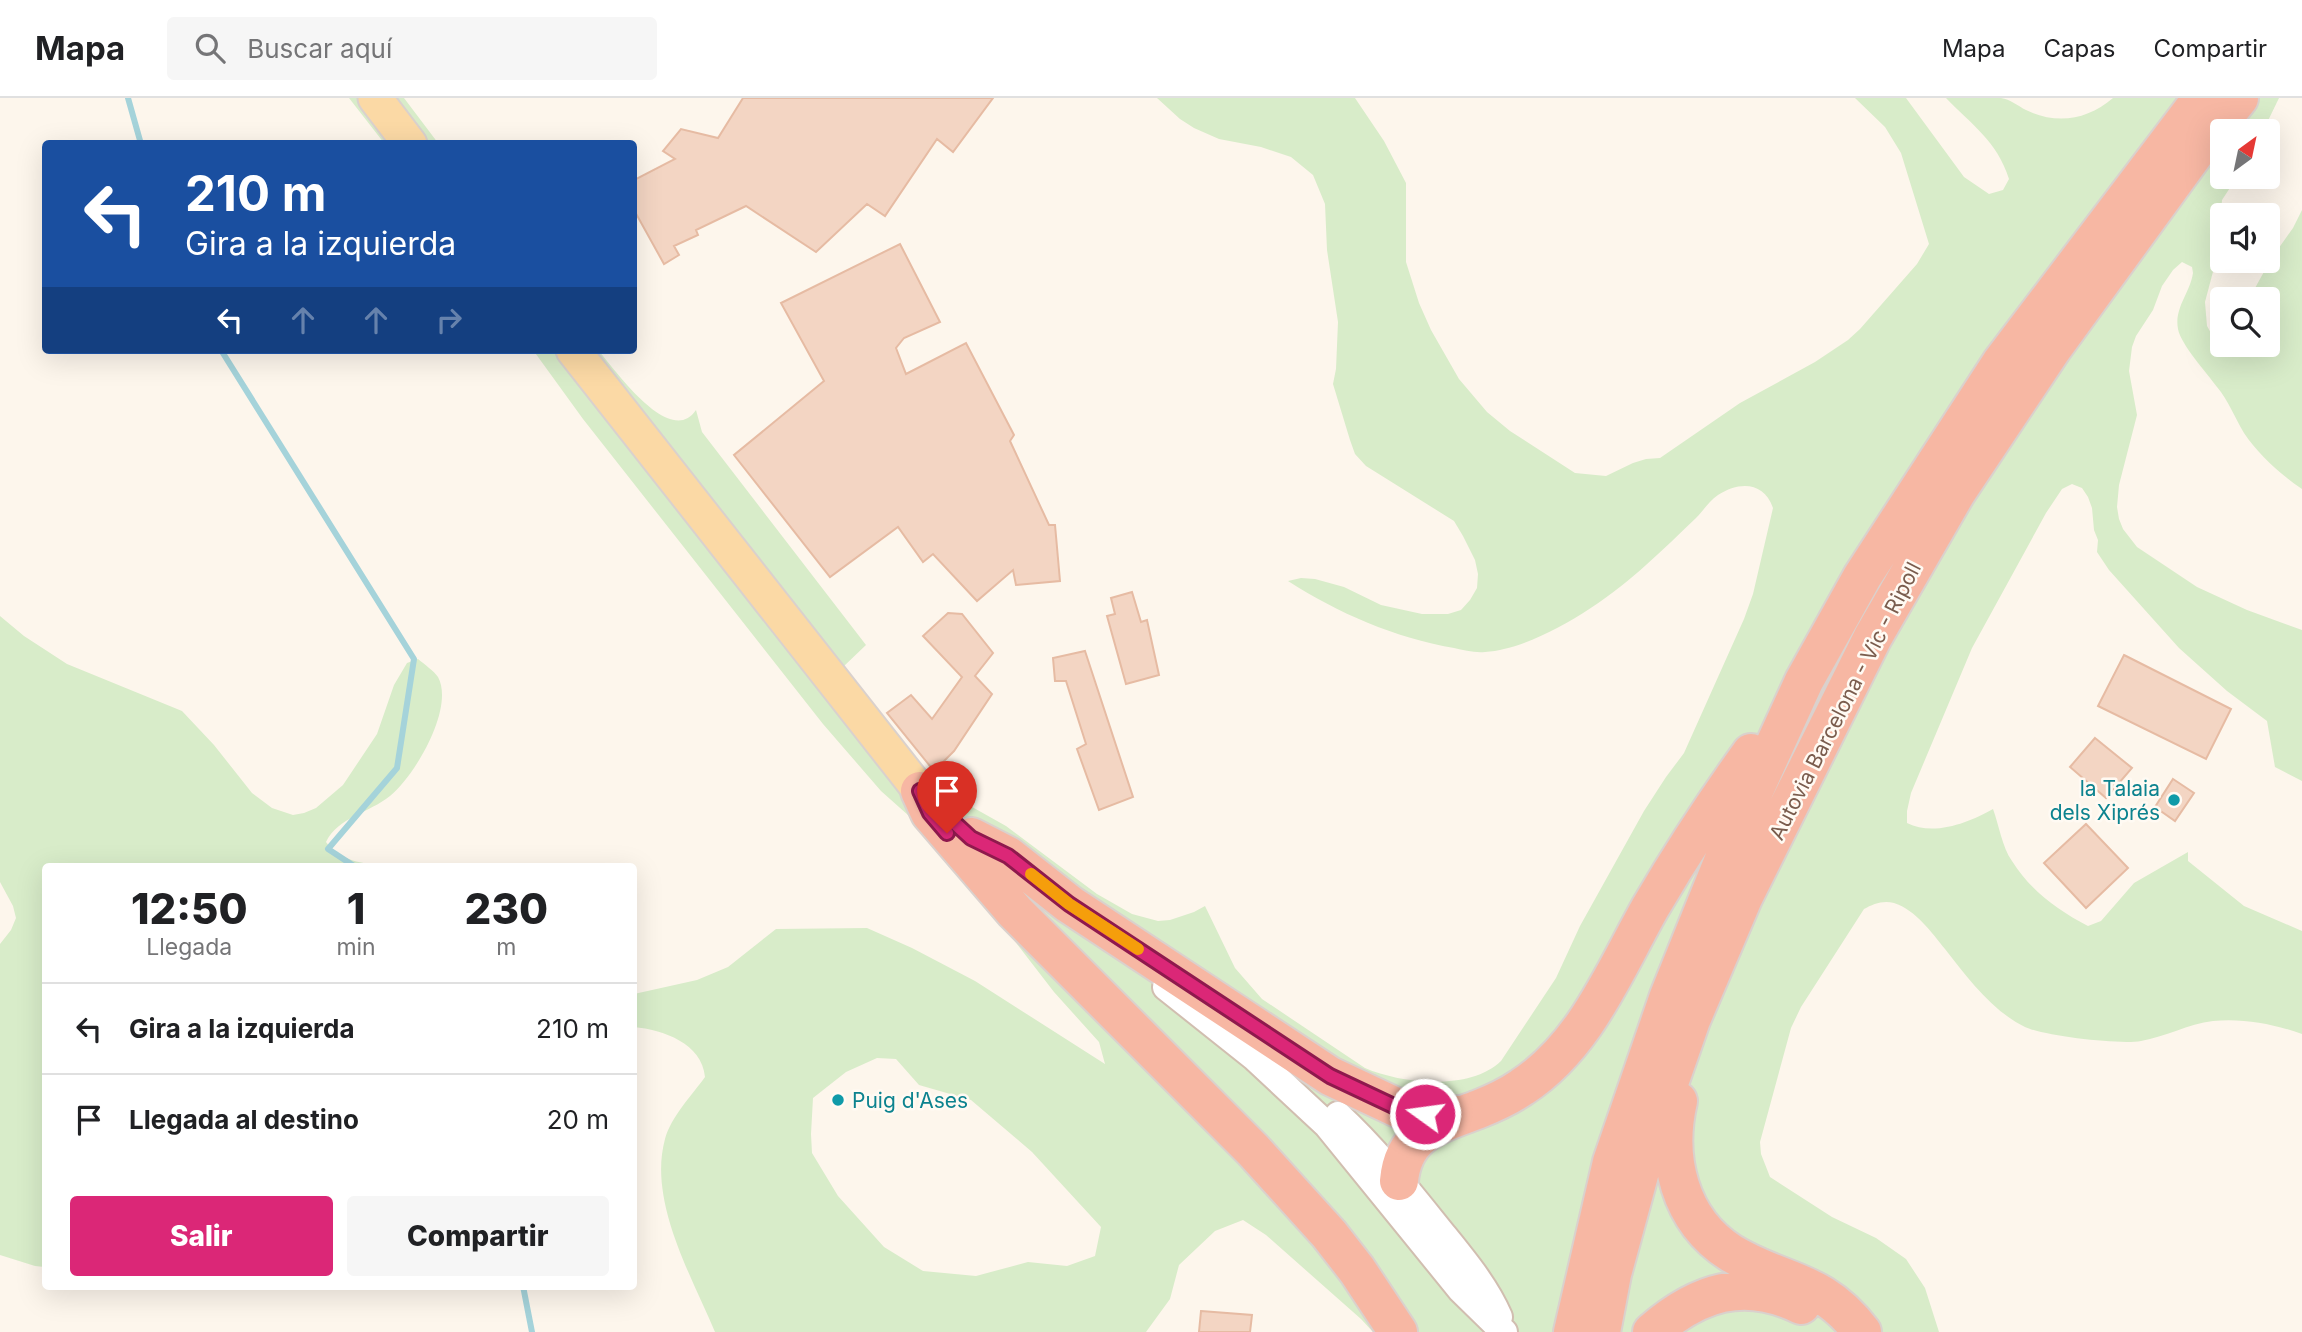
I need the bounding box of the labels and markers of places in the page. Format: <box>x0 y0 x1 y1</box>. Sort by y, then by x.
pin <box>917 761 977 833</box>
place label: la Talaia dels Xiprés <box>2050 776 2160 825</box>
marker: la Talaia dels Xiprés <box>2166 792 2182 808</box>
place label: Puig d'Ases <box>852 1088 968 1113</box>
marker: Puig d'Ases <box>830 1092 846 1108</box>

